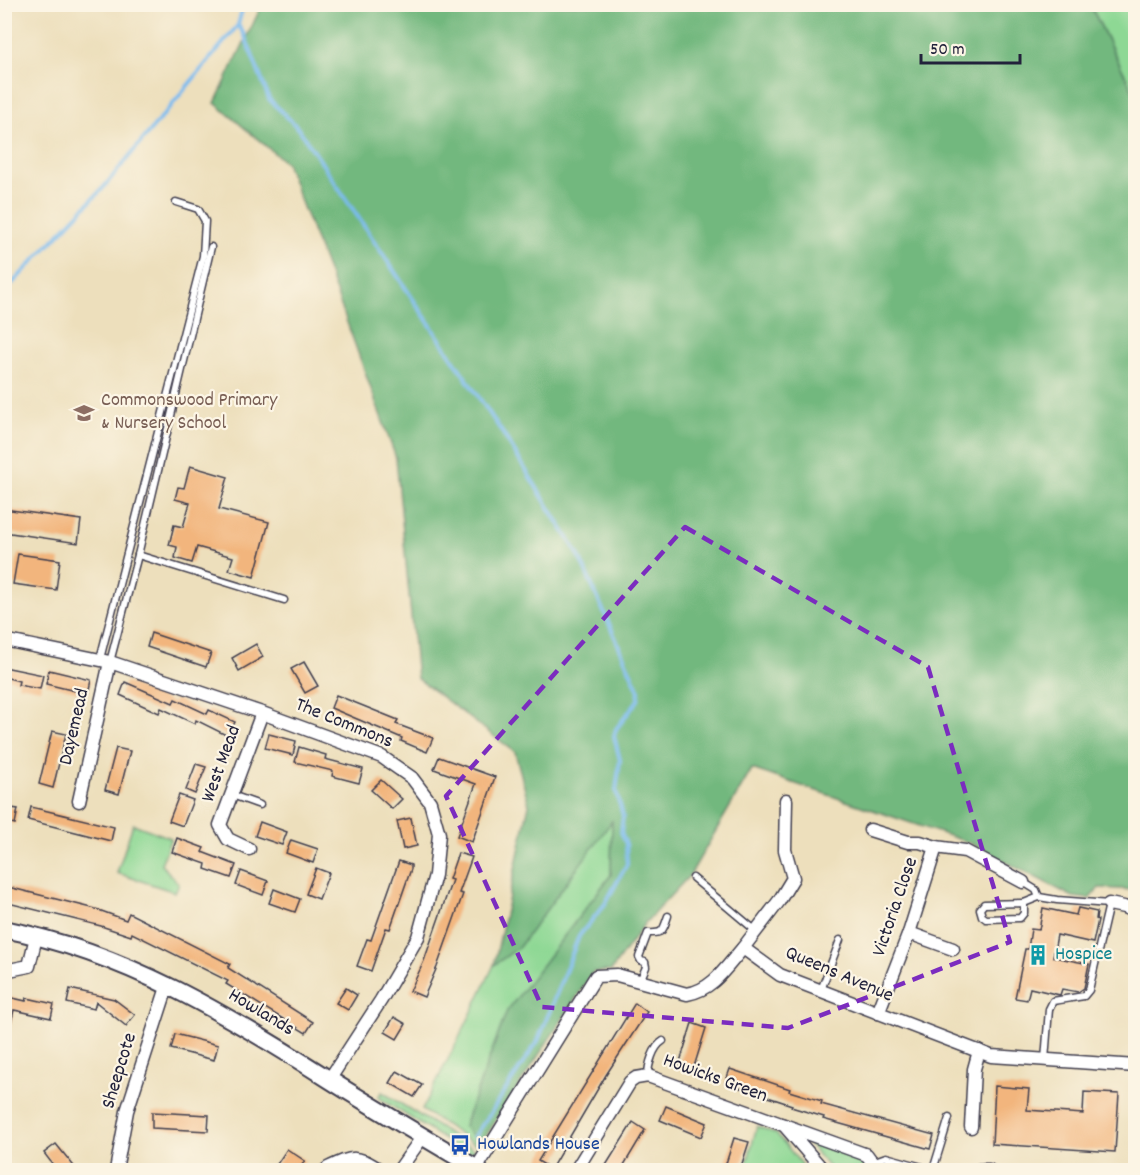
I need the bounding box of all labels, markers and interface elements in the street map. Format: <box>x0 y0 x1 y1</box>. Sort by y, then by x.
scale bar <box>921 27 1020 65</box>
text: 50 m <box>930 38 965 63</box>
place label: Commonswood Primary & Nursery School <box>101 387 278 438</box>
school or university icon: Commonswood Primary & Nursery School <box>72 401 96 425</box>
street label: Dayemead <box>53 686 97 768</box>
street label: The Commons <box>291 692 397 756</box>
street label: West Mead <box>195 722 249 806</box>
street label: Victoria Close <box>866 853 926 960</box>
street label: Queens Avenue <box>781 940 898 1010</box>
place label: Hospice <box>1055 941 1112 969</box>
building icon: Hospice <box>1026 943 1050 967</box>
street label: Howlands <box>222 982 300 1044</box>
street label: Sheepcote <box>95 1029 145 1112</box>
street label: Howicks Green <box>659 1047 771 1111</box>
place label: Howlands House <box>477 1131 600 1159</box>
bus stop icon: Howlands House <box>448 1133 472 1157</box>

